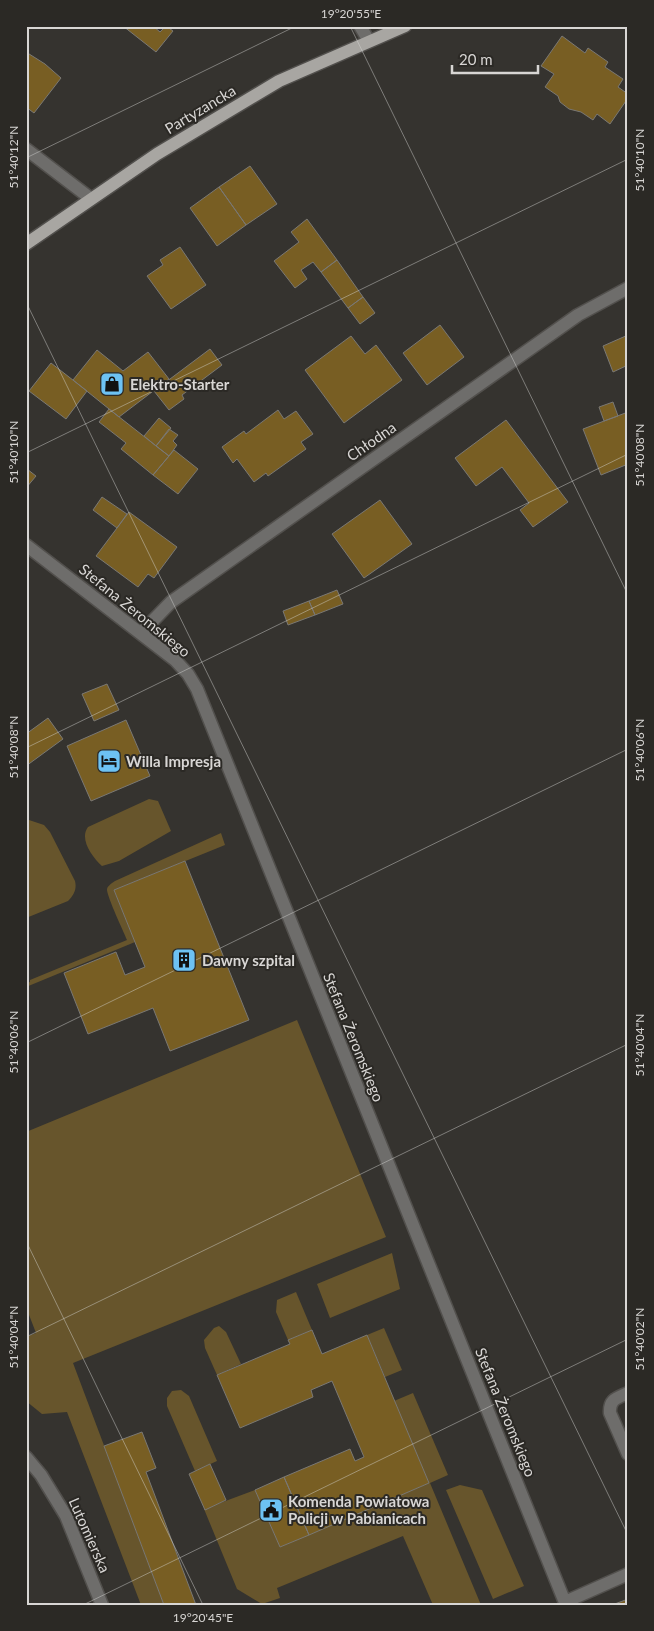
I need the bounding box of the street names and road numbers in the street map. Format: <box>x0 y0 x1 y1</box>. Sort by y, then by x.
street label: Partyzancka <box>161 81 239 137</box>
street label: Chłodna <box>343 418 399 464</box>
street label: Stefana Żeromskiego <box>76 560 194 660</box>
street label: Stefana Żeromskiego <box>320 970 388 1104</box>
street label: Stefana Żeromskiego <box>472 1345 540 1479</box>
street label: Lutomierska <box>65 1495 115 1575</box>

